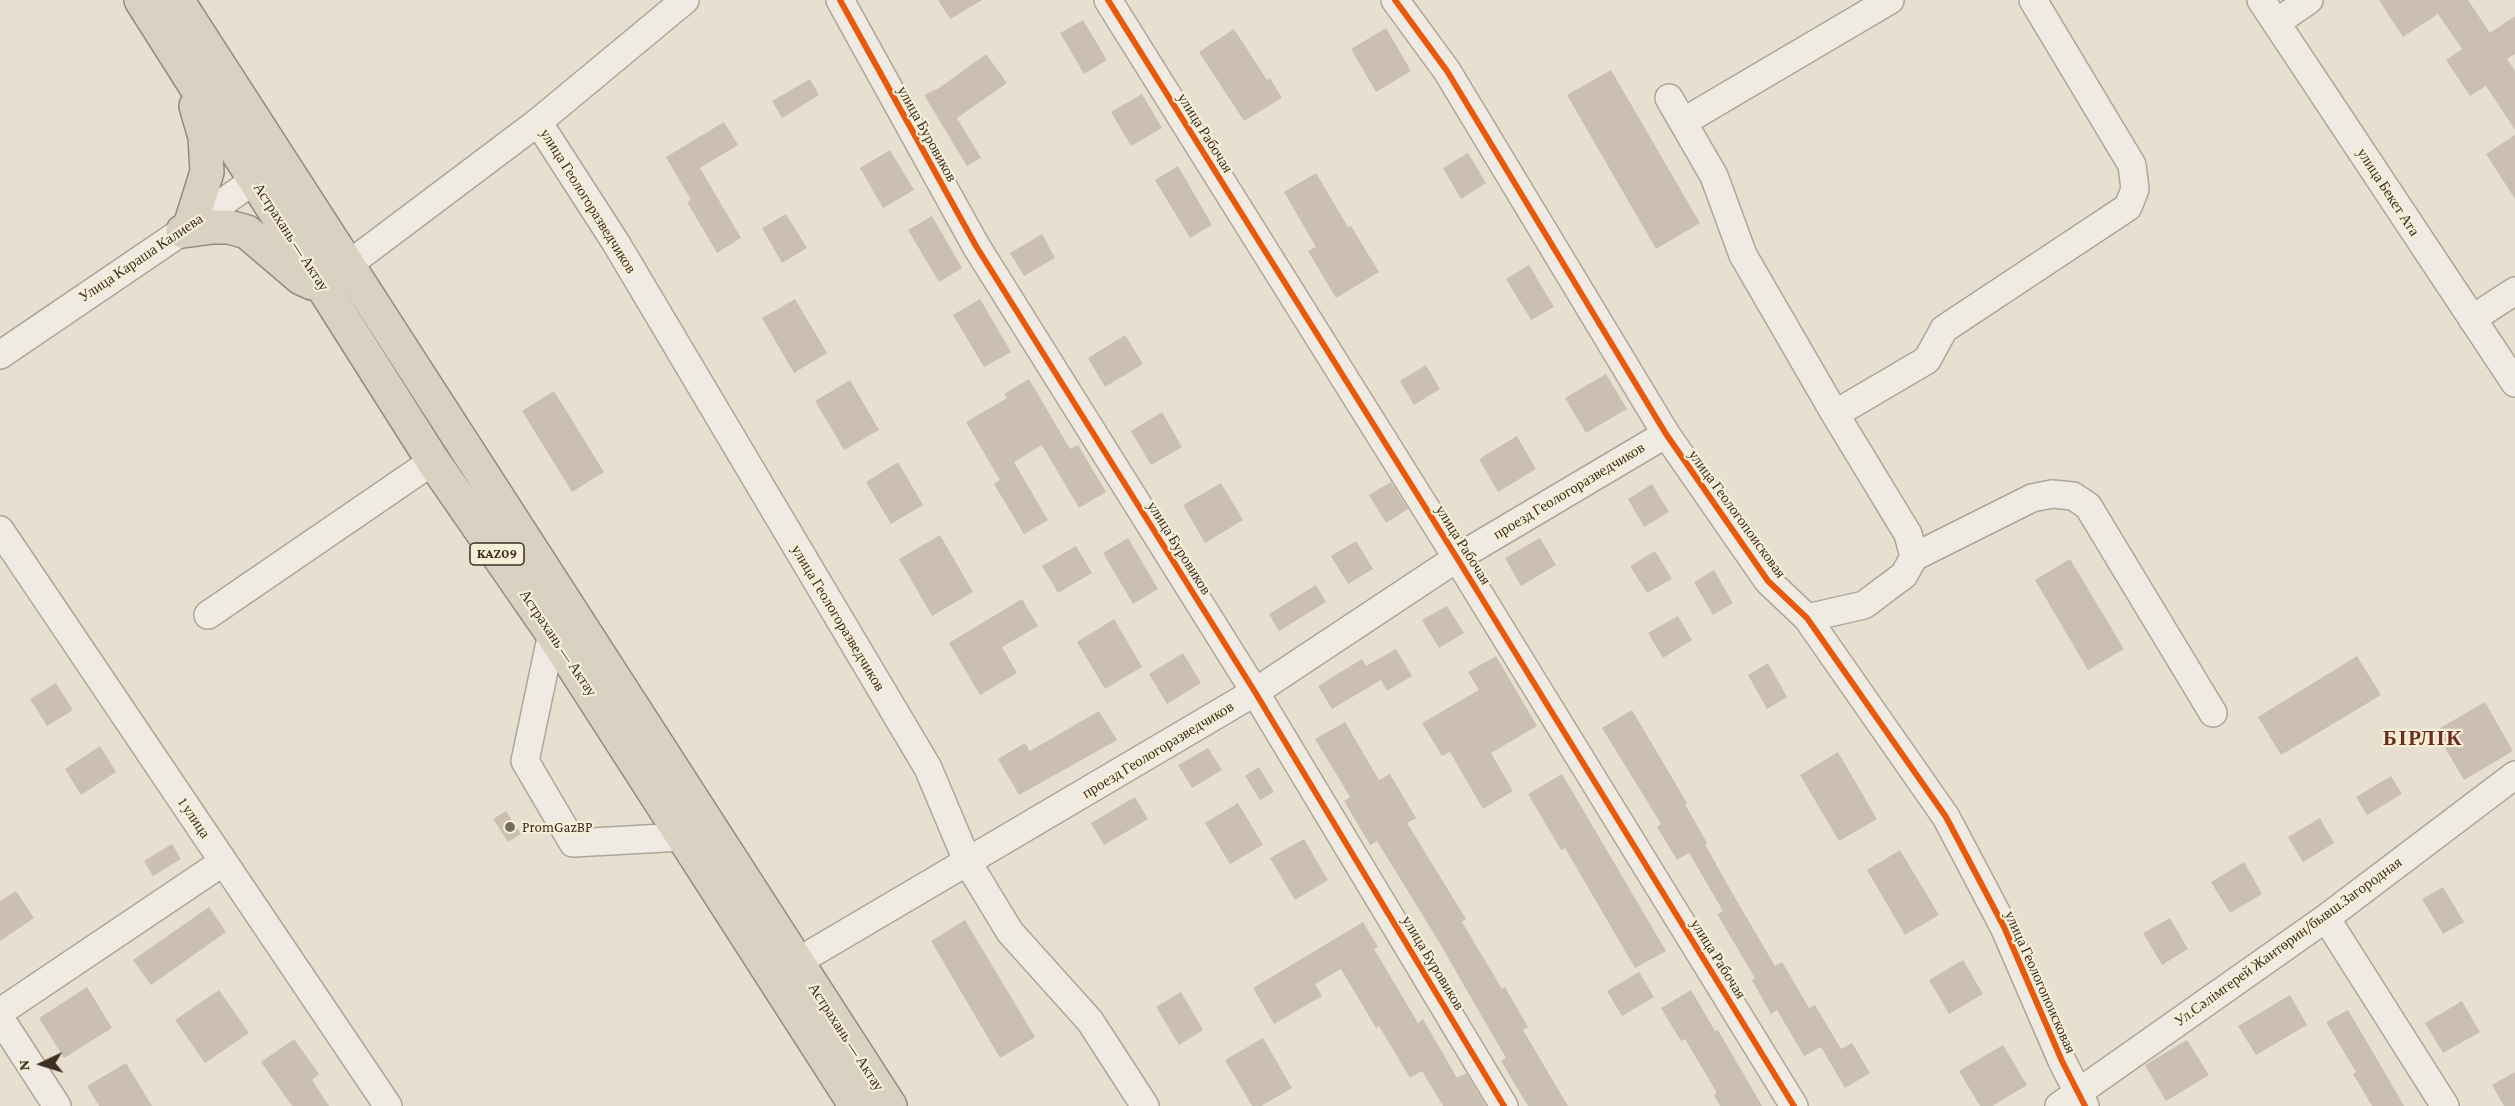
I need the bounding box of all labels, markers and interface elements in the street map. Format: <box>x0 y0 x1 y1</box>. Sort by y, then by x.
street label: улица Буровиков <box>893 83 961 185</box>
street label: улица Рабочая <box>1173 90 1237 176</box>
street label: улица Геологоразведчиков <box>536 125 640 277</box>
street label: улица Бекет Ата <box>2353 145 2423 239</box>
street label: Астрахань — Актау <box>249 180 333 294</box>
street label: Улица Караша Калиева <box>75 210 207 306</box>
street label: проезд Геологоразведчиков <box>1490 439 1648 543</box>
street label: улица Геологопоисковая <box>1684 446 1790 582</box>
street label: улица Буровиков <box>1143 498 1215 598</box>
street label: улица Рабочая <box>1431 502 1495 588</box>
street label: улица Геологоразведчиков <box>787 542 889 694</box>
road number: KAZ09 <box>470 543 524 565</box>
street label: Астрахань — Актау <box>516 586 600 700</box>
street label: проезд Геологоразведчиков <box>1079 698 1237 802</box>
district label: БІРЛІК <box>2383 726 2463 752</box>
street label: 1 улица <box>174 794 214 842</box>
place label: PromGazBP <box>522 818 593 836</box>
marker: PromGazBP <box>503 820 517 834</box>
street label: Ул.Сәлімгерей Жантөрин/бывш.Загородная <box>2171 853 2405 1031</box>
street label: улица Геологопоисковая <box>2000 908 2080 1056</box>
street label: улица Буровиков <box>1398 913 1468 1013</box>
street label: улица Рабочая <box>1686 916 1750 1002</box>
street label: Астрахань — Актау <box>804 980 888 1094</box>
north arrow <box>12 1034 72 1094</box>
text: N <box>15 1059 32 1071</box>

